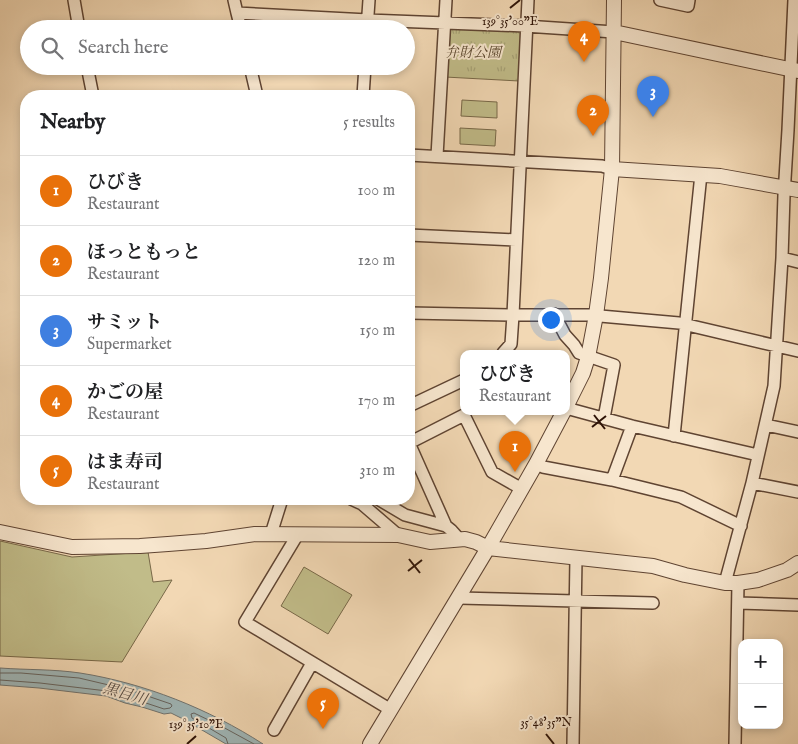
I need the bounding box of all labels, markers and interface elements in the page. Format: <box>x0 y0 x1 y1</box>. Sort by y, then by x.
text: 139°35'00"E <box>482 14 538 29</box>
search box <box>20 20 415 75</box>
pin: 4 <box>568 21 600 62</box>
icon: search <box>38 34 66 62</box>
text: Search here <box>78 36 169 60</box>
park label: 弁財公園 <box>445 44 503 62</box>
pin: 3 <box>637 76 669 117</box>
pin: 2 <box>577 95 609 136</box>
text: Nearby <box>40 109 105 136</box>
text: 5 results <box>343 113 395 133</box>
text: ひびき <box>87 171 144 195</box>
text: 1 <box>53 181 59 201</box>
text: 100 m <box>358 181 395 201</box>
text: Restaurant <box>87 195 160 215</box>
text: ほっともっと <box>87 241 201 265</box>
text: 2 <box>52 251 60 271</box>
text: 120 m <box>358 251 395 271</box>
text: Restaurant <box>87 265 160 285</box>
your location <box>538 307 564 333</box>
text: サミット <box>87 311 163 335</box>
text: 3 <box>53 321 59 341</box>
text: 150 m <box>360 321 395 341</box>
text: Supermarket <box>87 335 172 355</box>
popup <box>460 350 570 415</box>
text: ひびき <box>479 363 536 387</box>
text: かごの屋 <box>87 381 163 405</box>
text: Restaurant <box>479 387 551 407</box>
text: 4 <box>52 391 60 411</box>
text: 170 m <box>358 391 395 411</box>
text: Restaurant <box>87 405 160 425</box>
pin: 1 <box>499 431 531 472</box>
text: はま寿司 <box>87 451 163 475</box>
text: 5 <box>53 461 59 481</box>
text: 310 m <box>359 461 395 481</box>
text: Restaurant <box>87 475 160 495</box>
map controls <box>738 639 783 729</box>
button: + <box>738 639 783 684</box>
water label: 黒目川 <box>101 679 151 710</box>
button: − <box>738 684 783 729</box>
pin: 5 <box>307 688 339 729</box>
text: 35°48'35"N <box>520 715 572 730</box>
text: 139°35'10"E <box>169 717 223 732</box>

